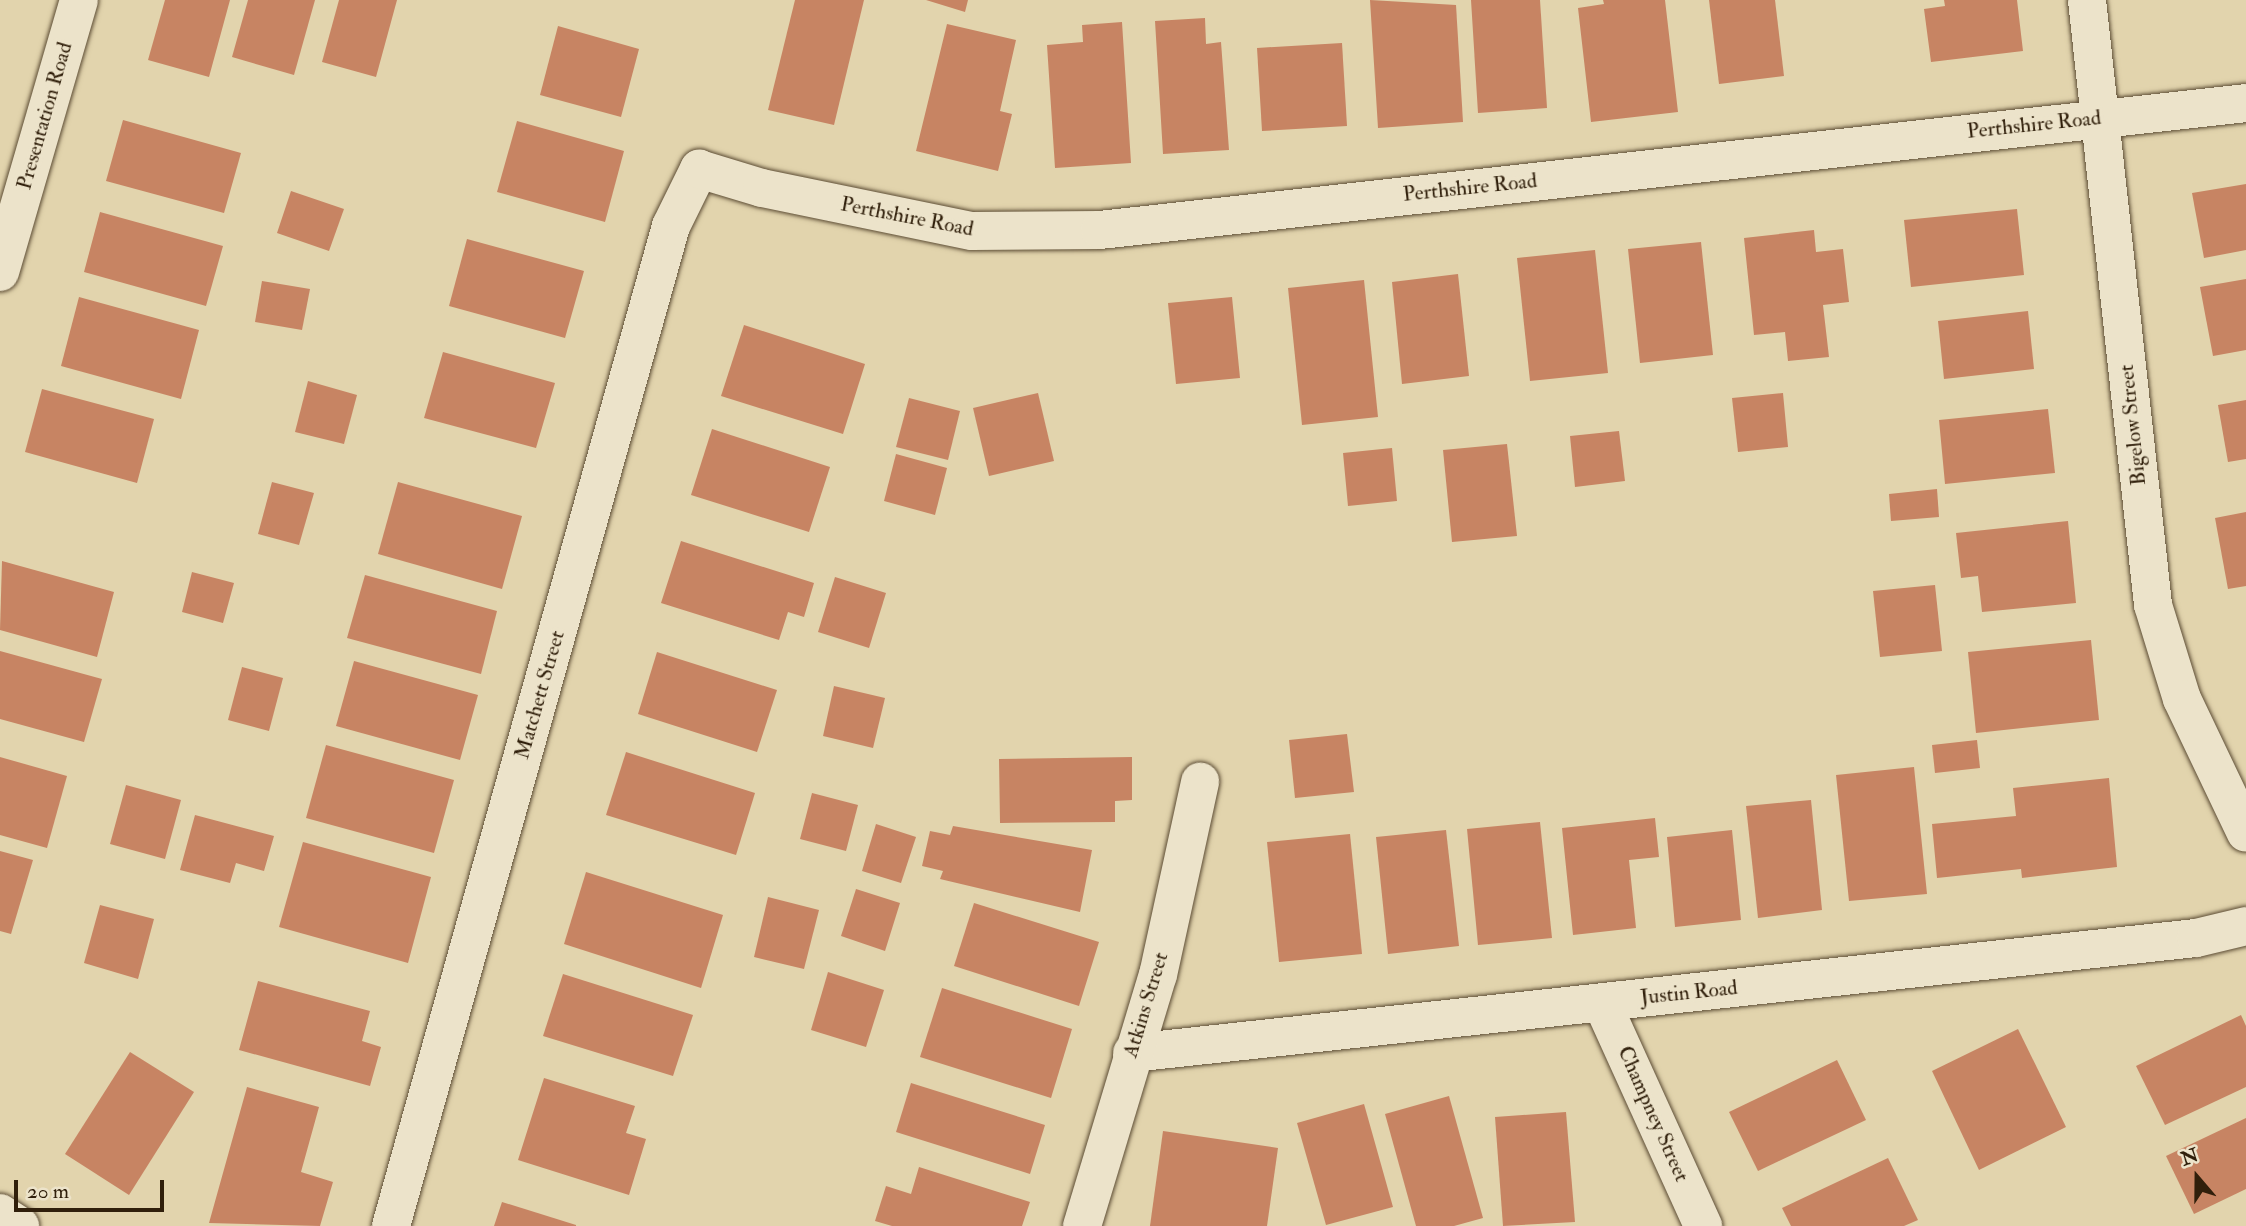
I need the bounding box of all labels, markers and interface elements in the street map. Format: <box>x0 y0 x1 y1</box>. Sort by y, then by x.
street label: Presentation Road <box>12 39 78 193</box>
street label: Perthshire Road <box>1966 105 2102 145</box>
street label: Perthshire Road <box>1402 168 1538 208</box>
street label: Perthshire Road <box>838 192 976 242</box>
street label: Bigelow Street <box>2114 363 2152 487</box>
street label: Matchett Street <box>510 628 570 762</box>
street label: Atkins Street <box>1118 949 1174 1061</box>
street label: Justin Road <box>1639 975 1739 1011</box>
street label: Champney Street <box>1612 1042 1694 1186</box>
north arrow <box>2162 1142 2232 1212</box>
text: N <box>2178 1143 2202 1171</box>
scale bar <box>18 1166 168 1210</box>
text: 20 m <box>27 1178 69 1205</box>

